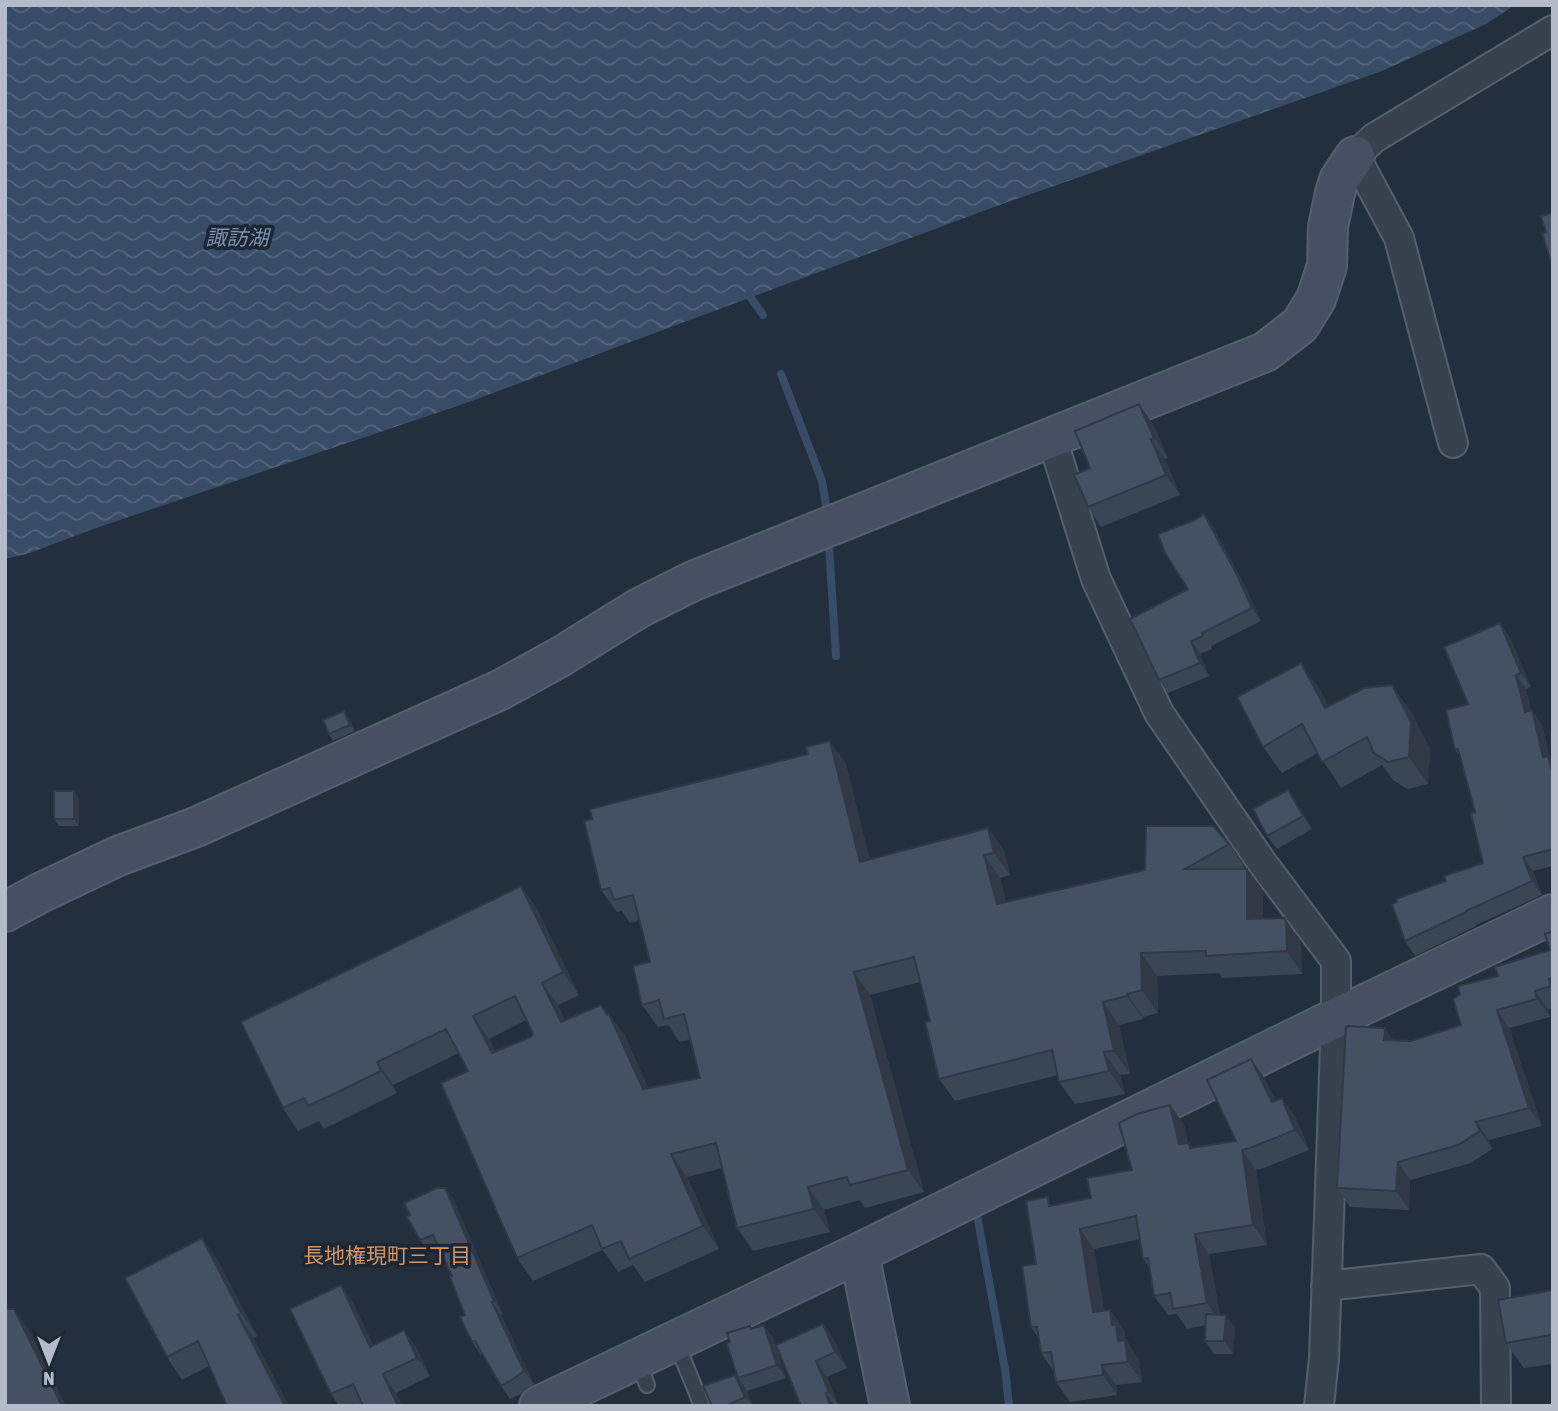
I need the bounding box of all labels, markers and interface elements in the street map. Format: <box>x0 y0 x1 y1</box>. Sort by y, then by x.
water label: 諏訪湖 <box>206 225 271 249</box>
district label: 長地権現町三丁目 <box>303 1243 471 1267</box>
north arrow <box>14 1327 84 1397</box>
text: N <box>43 1368 55 1390</box>

